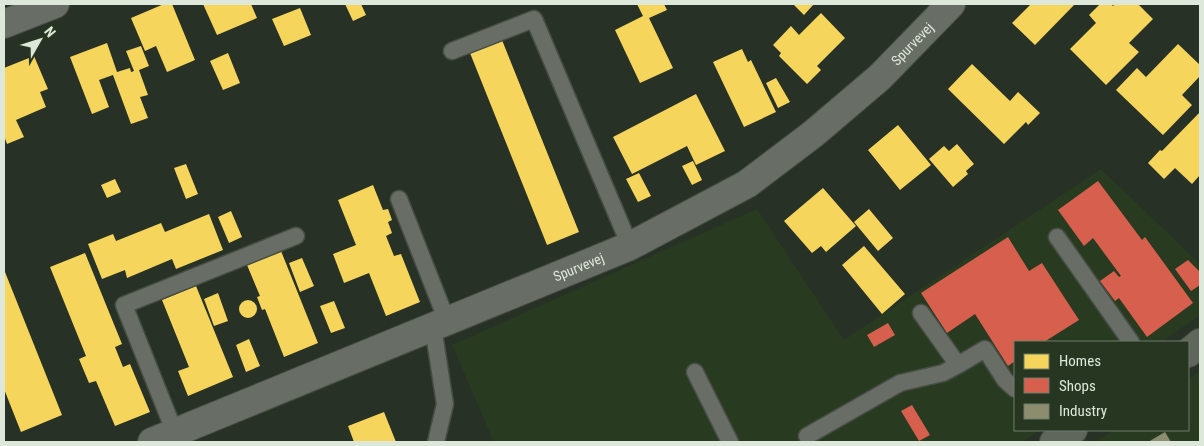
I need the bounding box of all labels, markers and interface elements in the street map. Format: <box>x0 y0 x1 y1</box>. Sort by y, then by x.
north arrow <box>15 15 65 65</box>
street label: Spurvevej <box>888 19 937 69</box>
text: N <box>41 23 59 40</box>
street label: Spurvevej <box>551 250 606 285</box>
legend <box>1014 341 1189 431</box>
text: Homes <box>1059 352 1101 370</box>
text: Shops <box>1059 377 1096 395</box>
text: Industry <box>1059 402 1107 420</box>

